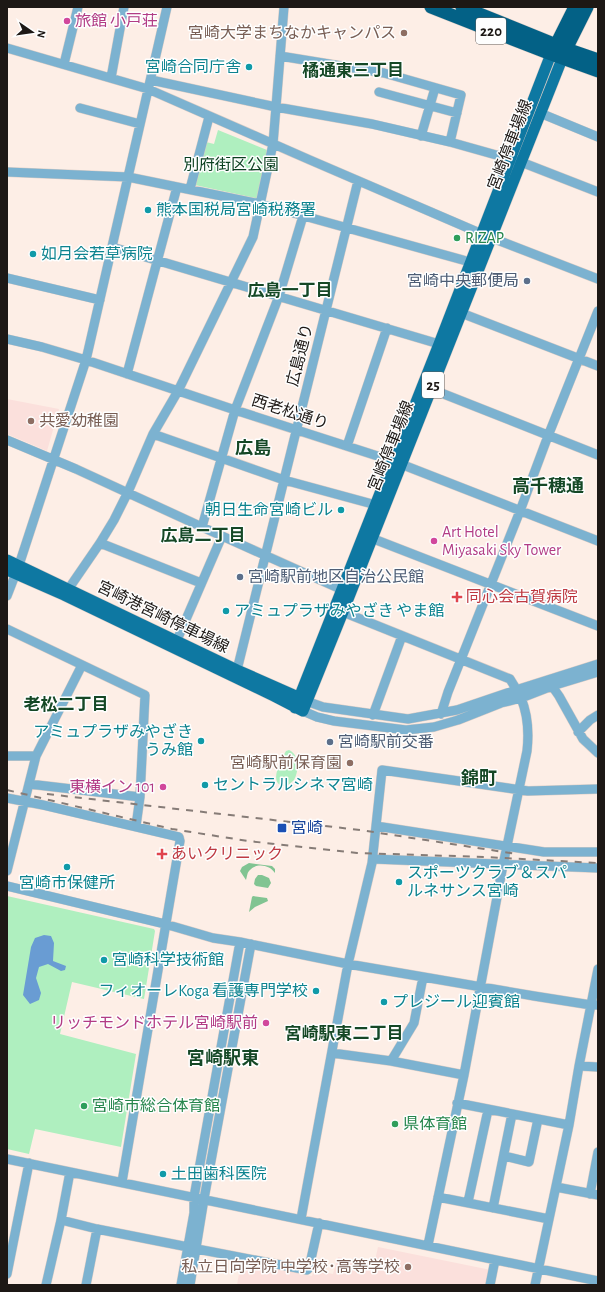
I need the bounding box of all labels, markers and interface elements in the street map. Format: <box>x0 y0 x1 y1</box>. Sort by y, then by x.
north arrow <box>12 12 52 52</box>
place label: 旅館 小戸荘 <box>75 12 158 29</box>
marker: 旅館 小戸荘 <box>62 16 72 26</box>
road number: 220 <box>476 18 506 44</box>
place label: 宮崎大学まちなかキャンパス <box>188 24 396 41</box>
marker: 宮崎大学まちなかキャンパス <box>399 28 409 38</box>
text: N <box>35 29 47 39</box>
place label: 宮崎合同庁舎 <box>145 59 241 75</box>
district label: 橘通東三丁目 <box>302 61 404 79</box>
marker: 宮崎合同庁舎 <box>244 62 254 72</box>
street label: 宮崎停車場線 <box>484 97 535 193</box>
park label: 別府街区公園 <box>183 156 279 173</box>
place label: 熊本国税局宮崎税務署 <box>156 201 316 218</box>
marker: 熊本国税局宮崎税務署 <box>143 205 153 215</box>
place label: RIZAP <box>465 230 504 246</box>
marker: RIZAP <box>452 233 462 243</box>
place label: 如月会若草病院 <box>41 245 153 262</box>
marker: 如月会若草病院 <box>28 249 38 259</box>
place label: 宮崎中央郵便局 <box>407 272 519 289</box>
marker: 宮崎中央郵便局 <box>522 276 532 286</box>
district label: 広島一丁目 <box>248 281 333 299</box>
street label: 広島通り <box>284 322 316 388</box>
road number: 25 <box>422 372 444 398</box>
street label: 西老松通り <box>249 391 331 432</box>
street label: 宮崎停車場線 <box>365 398 416 494</box>
place label: 共愛幼稚園 <box>39 412 119 429</box>
marker: 共愛幼稚園 <box>26 416 36 426</box>
district label: 広島 <box>235 438 271 458</box>
district label: 高千穂通 <box>512 476 584 496</box>
place label: 朝日生命宮崎ビル <box>205 501 333 518</box>
marker: 朝日生命宮崎ビル <box>336 505 346 515</box>
place label: Art Hotel Miyasaki Sky Tower <box>442 524 562 559</box>
district label: 広島二丁目 <box>161 526 246 544</box>
marker: Art Hotel Miyasaki Sky Tower <box>429 536 439 546</box>
place label: 宮崎駅前地区自治公民館 <box>248 568 424 585</box>
marker: 宮崎駅前地区自治公民館 <box>235 572 245 582</box>
street label: 宮崎港宮崎停車場線 <box>95 577 232 656</box>
place label: 同心会古賀病院 <box>466 588 578 605</box>
marker: 同心会古賀病院 <box>451 591 463 603</box>
place label: アミュプラザみやざき やま館 <box>234 602 444 619</box>
marker: アミュプラザみやざき やま館 <box>221 606 231 616</box>
district label: 老松二丁目 <box>24 696 109 713</box>
place label: アミュプラザみやざき うみ館 <box>33 723 193 758</box>
place label: 宮崎駅前交番 <box>338 733 434 750</box>
marker: アミュプラザみやざき うみ館 <box>196 736 206 746</box>
marker: 宮崎駅前交番 <box>325 737 335 747</box>
place label: 宮崎駅前保育園 <box>230 754 342 771</box>
marker: 宮崎駅前保育園 <box>345 758 355 768</box>
district label: 錦町 <box>461 768 497 788</box>
place label: セントラルシネマ宮崎 <box>213 777 373 793</box>
place label: 東横イン 101 <box>69 779 155 795</box>
marker: セントラルシネマ宮崎 <box>200 780 210 790</box>
marker: 東横イン 101 <box>158 782 168 792</box>
place label: 宮崎 <box>291 820 323 836</box>
marker: 宮崎 <box>276 822 288 834</box>
place label: あいクリニック <box>171 845 283 862</box>
marker: あいクリニック <box>156 848 168 860</box>
marker: 宮崎市保健所 <box>62 862 72 872</box>
place label: スポーツクラブ＆スパ ルネサンス宮崎 <box>407 864 567 899</box>
place label: 宮崎市保健所 <box>19 874 115 891</box>
marker: スポーツクラブ＆スパ ルネサンス宮崎 <box>394 877 404 887</box>
place label: 宮崎科学技術館 <box>112 951 224 968</box>
marker: 宮崎科学技術館 <box>99 955 109 965</box>
place label: フィオーレKoga 看護専門学校 <box>98 982 308 999</box>
marker: フィオーレKoga 看護専門学校 <box>311 986 321 996</box>
place label: プレジール迎賓館 <box>392 993 520 1010</box>
marker: プレジール迎賓館 <box>379 997 389 1007</box>
place label: リッチモンドホテル宮崎駅前 <box>50 1014 258 1031</box>
marker: リッチモンドホテル宮崎駅前 <box>261 1018 271 1028</box>
district label: 宮崎駅東二丁目 <box>285 1025 404 1042</box>
district label: 宮崎駅東 <box>187 1049 259 1068</box>
place label: 宮崎市総合体育館 <box>92 1097 220 1114</box>
marker: 宮崎市総合体育館 <box>79 1101 89 1111</box>
place label: 県体育館 <box>403 1115 467 1132</box>
marker: 県体育館 <box>390 1119 400 1129</box>
place label: 土田歯科医院 <box>171 1165 267 1182</box>
marker: 土田歯科医院 <box>158 1169 168 1179</box>
place label: 私立日向学院 中学校･高等学校 <box>181 1258 400 1275</box>
marker: 私立日向学院 中学校･高等学校 <box>403 1262 413 1272</box>

